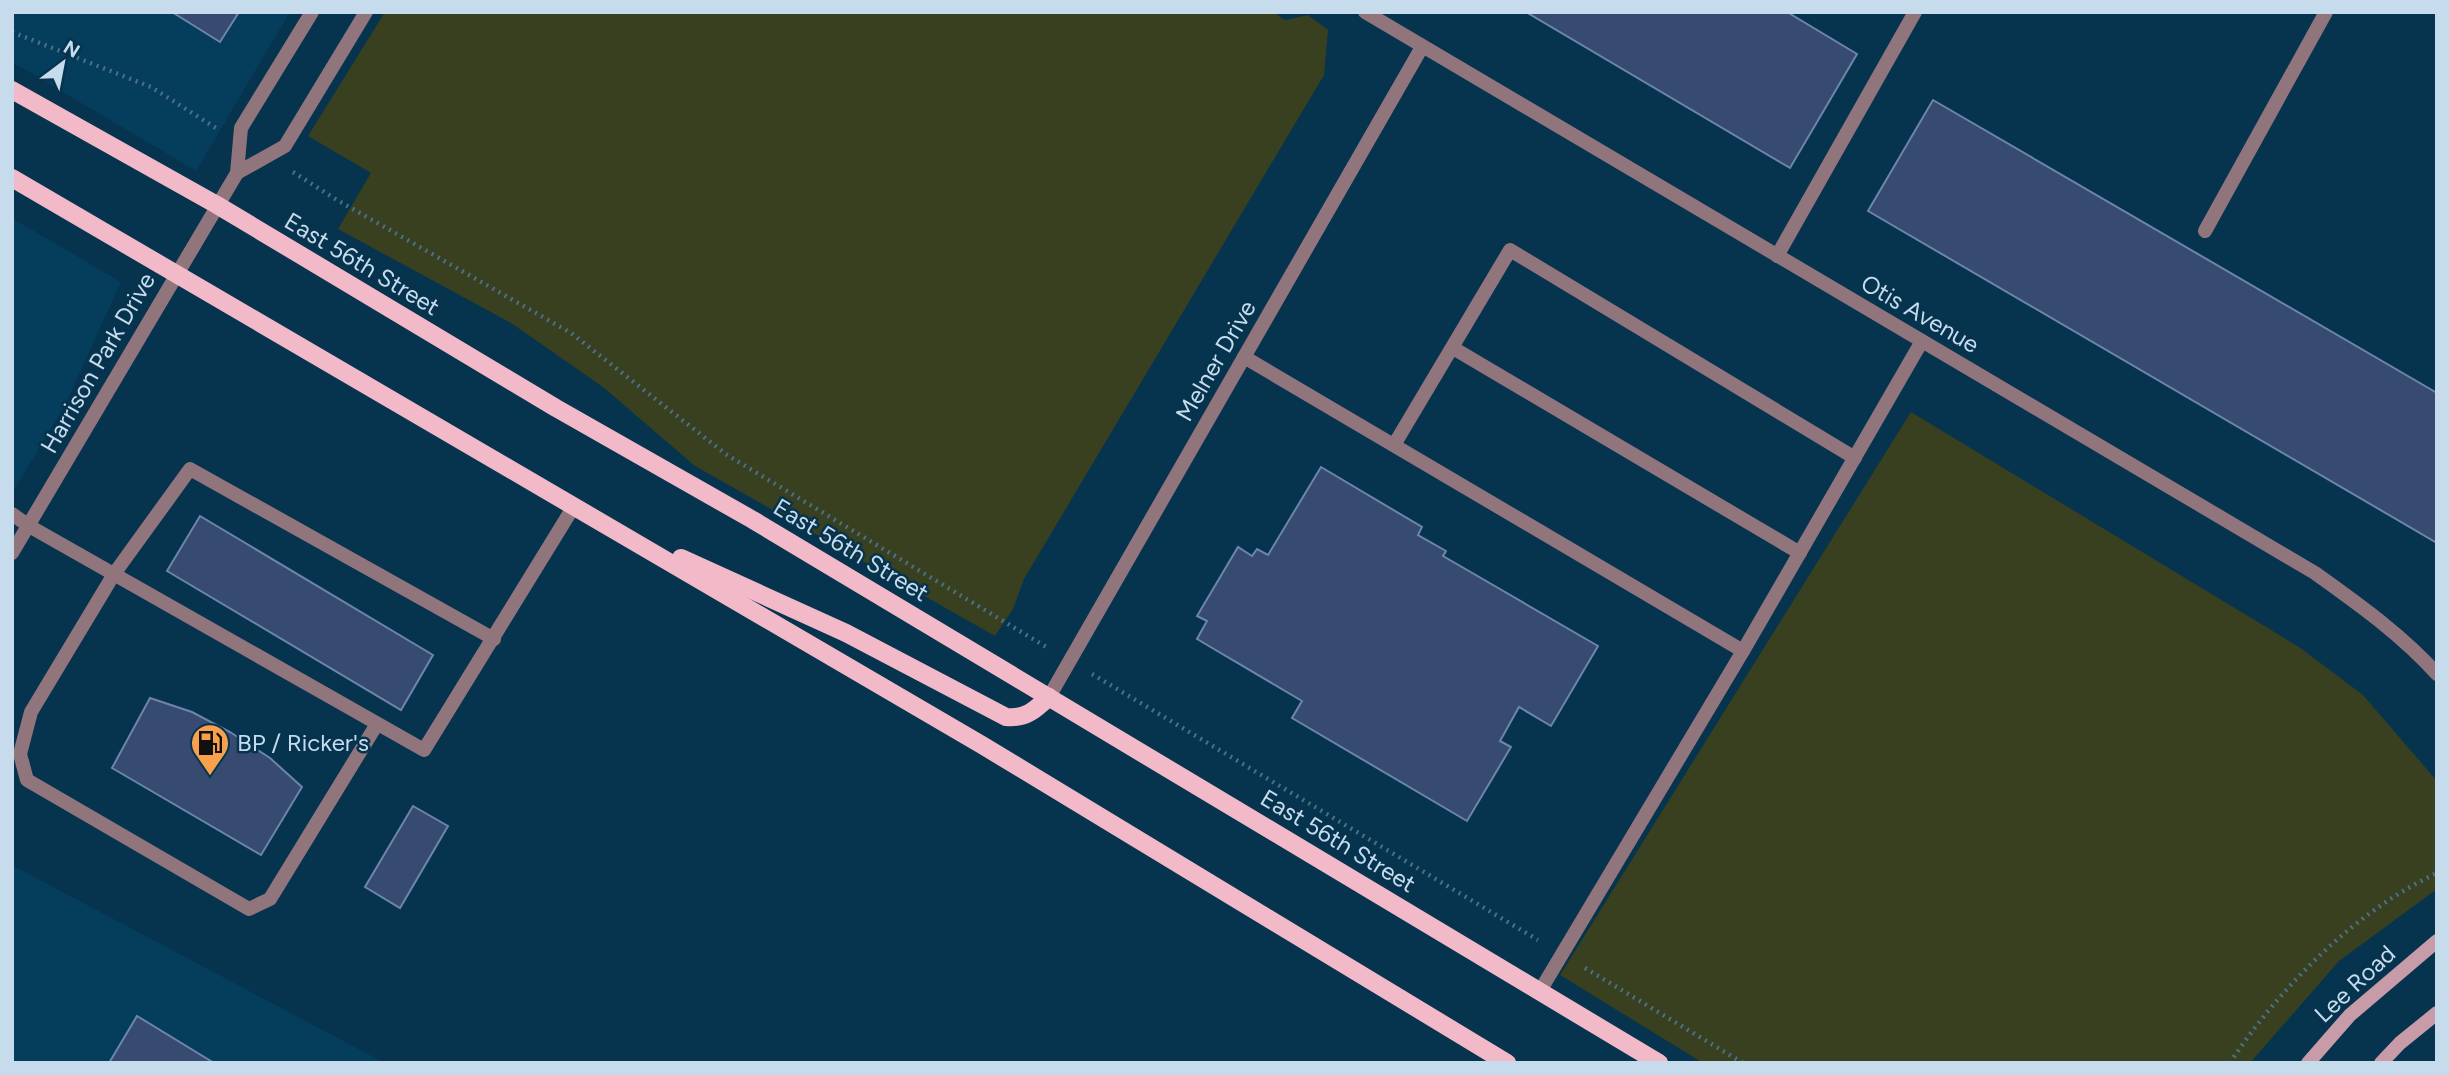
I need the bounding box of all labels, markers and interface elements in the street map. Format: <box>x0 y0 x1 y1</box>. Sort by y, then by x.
north arrow <box>28 28 98 98</box>
text: N <box>59 35 84 63</box>
street label: East 56th Street <box>280 206 445 321</box>
street label: Harrison Park Drive <box>34 267 161 458</box>
street label: Otis Avenue <box>1856 268 1984 359</box>
street label: Melner Drive <box>1169 295 1262 426</box>
street label: East 56th Street <box>769 492 934 607</box>
fuel station icon: BP / Ricker's <box>189 722 231 777</box>
place label: BP / Ricker's <box>237 728 369 757</box>
street label: East 56th Street <box>1256 783 1421 898</box>
street label: Lee Road <box>2308 939 2401 1028</box>

